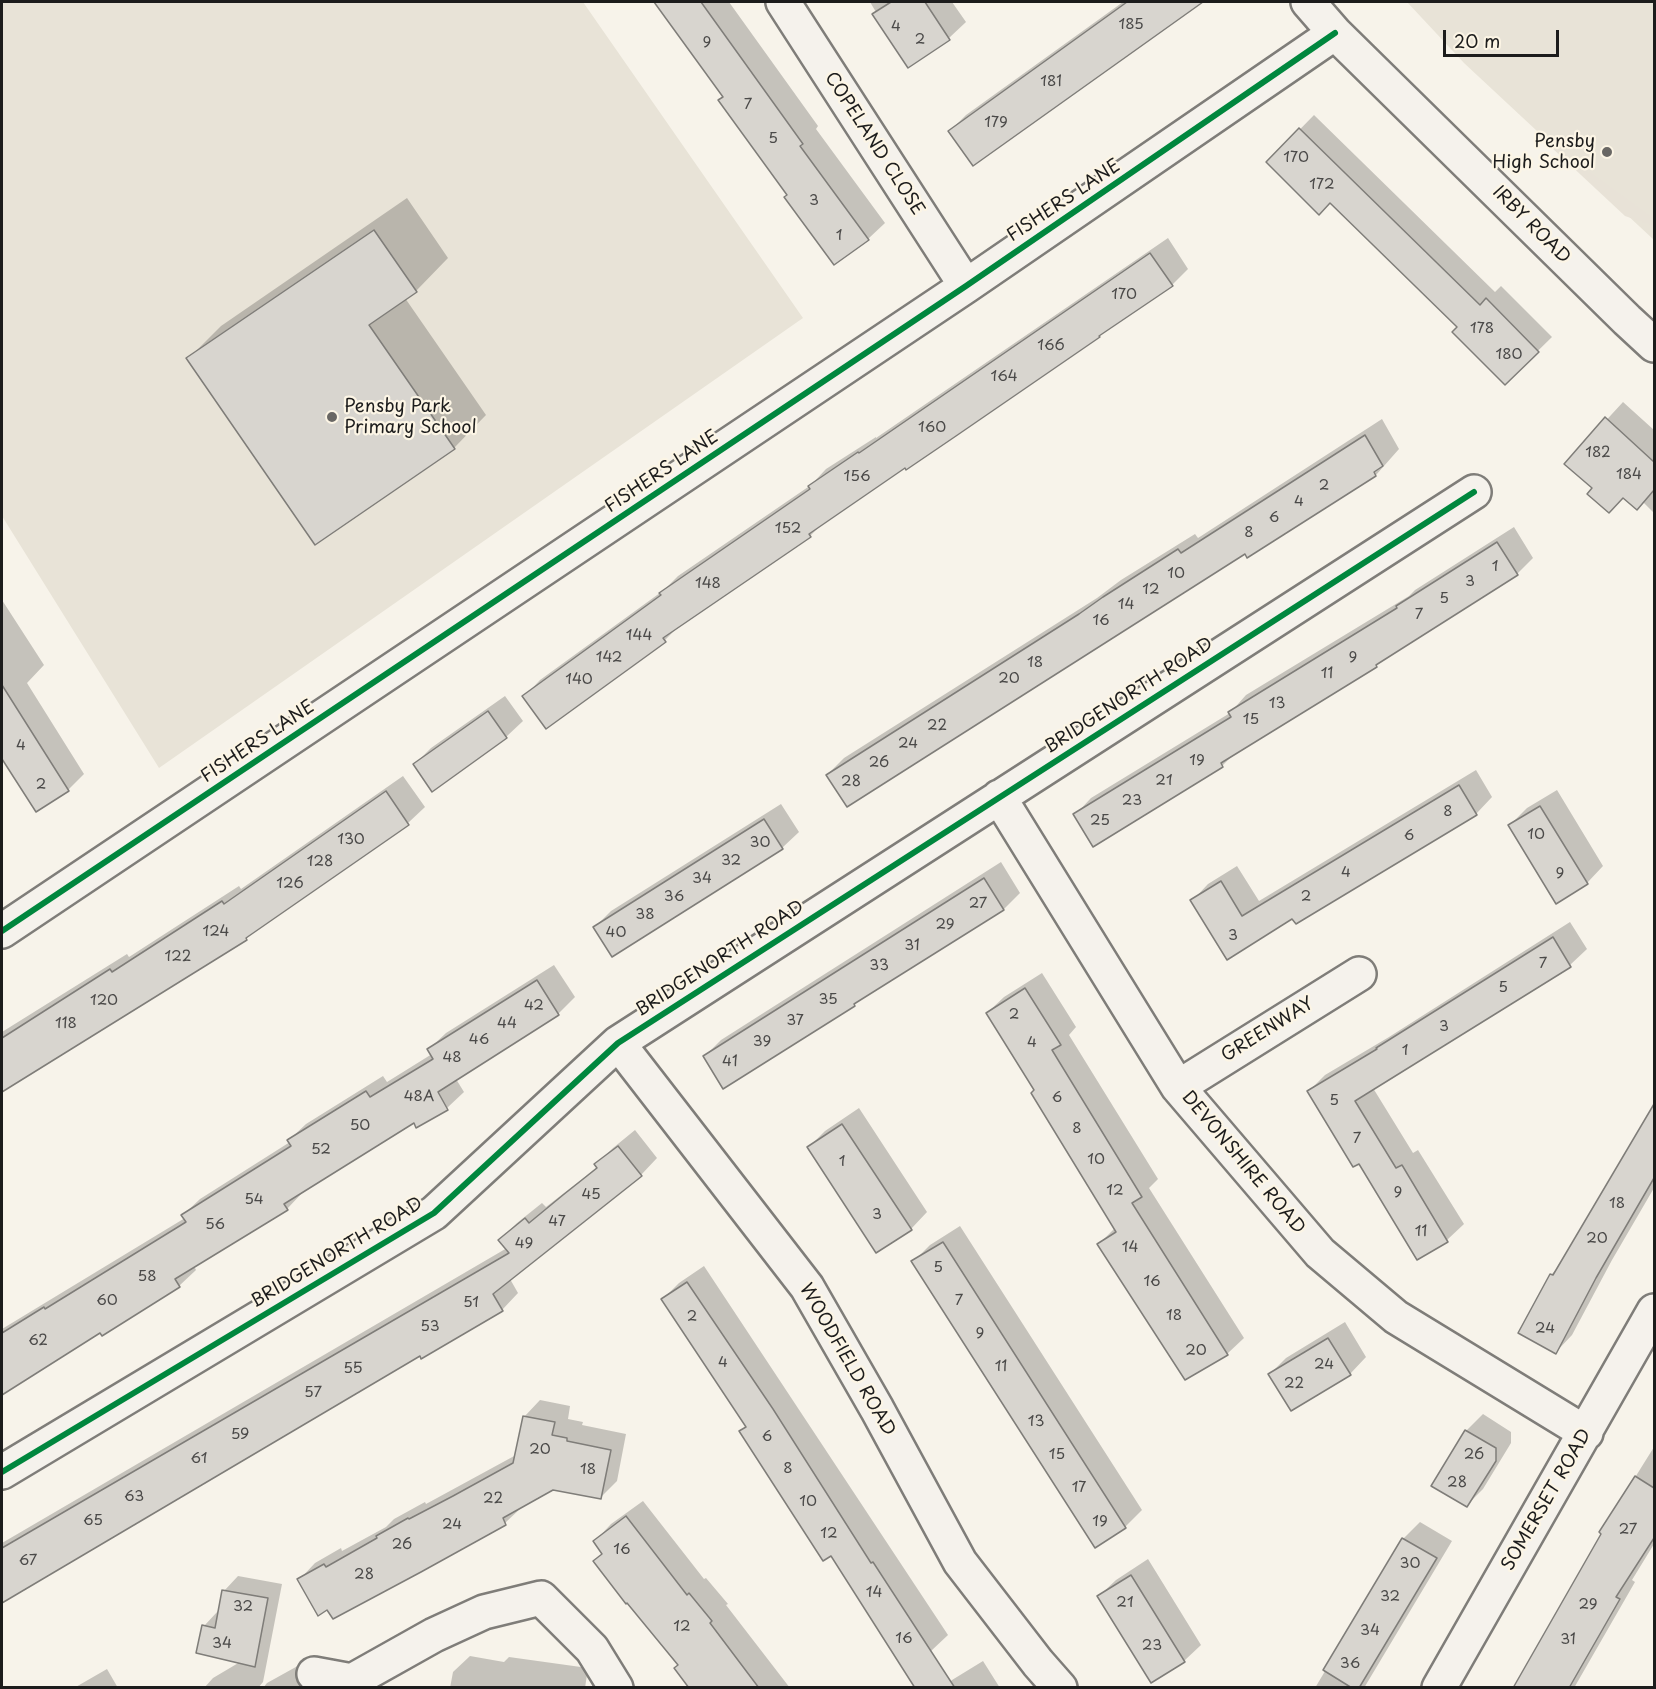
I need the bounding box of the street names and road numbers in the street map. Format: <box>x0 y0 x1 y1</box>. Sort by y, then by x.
street label: COPELAND CLOSE <box>820 68 928 220</box>
street label: FISHERS LANE <box>1003 155 1125 247</box>
street label: IRBY ROAD <box>1488 182 1574 268</box>
street label: FISHERS LANE <box>601 426 723 518</box>
street label: BRIDGENORTH ROAD <box>1041 633 1217 759</box>
street label: FISHERS LANE <box>197 696 319 788</box>
street label: BRIDGENORTH ROAD <box>632 896 808 1022</box>
street label: GREENWAY <box>1218 993 1318 1067</box>
street label: DEVONSHIRE ROAD <box>1177 1087 1309 1239</box>
street label: BRIDGENORTH ROAD <box>247 1193 427 1313</box>
street label: WOODFIELD ROAD <box>795 1280 899 1440</box>
street label: SOMERSET ROAD <box>1498 1425 1596 1575</box>

